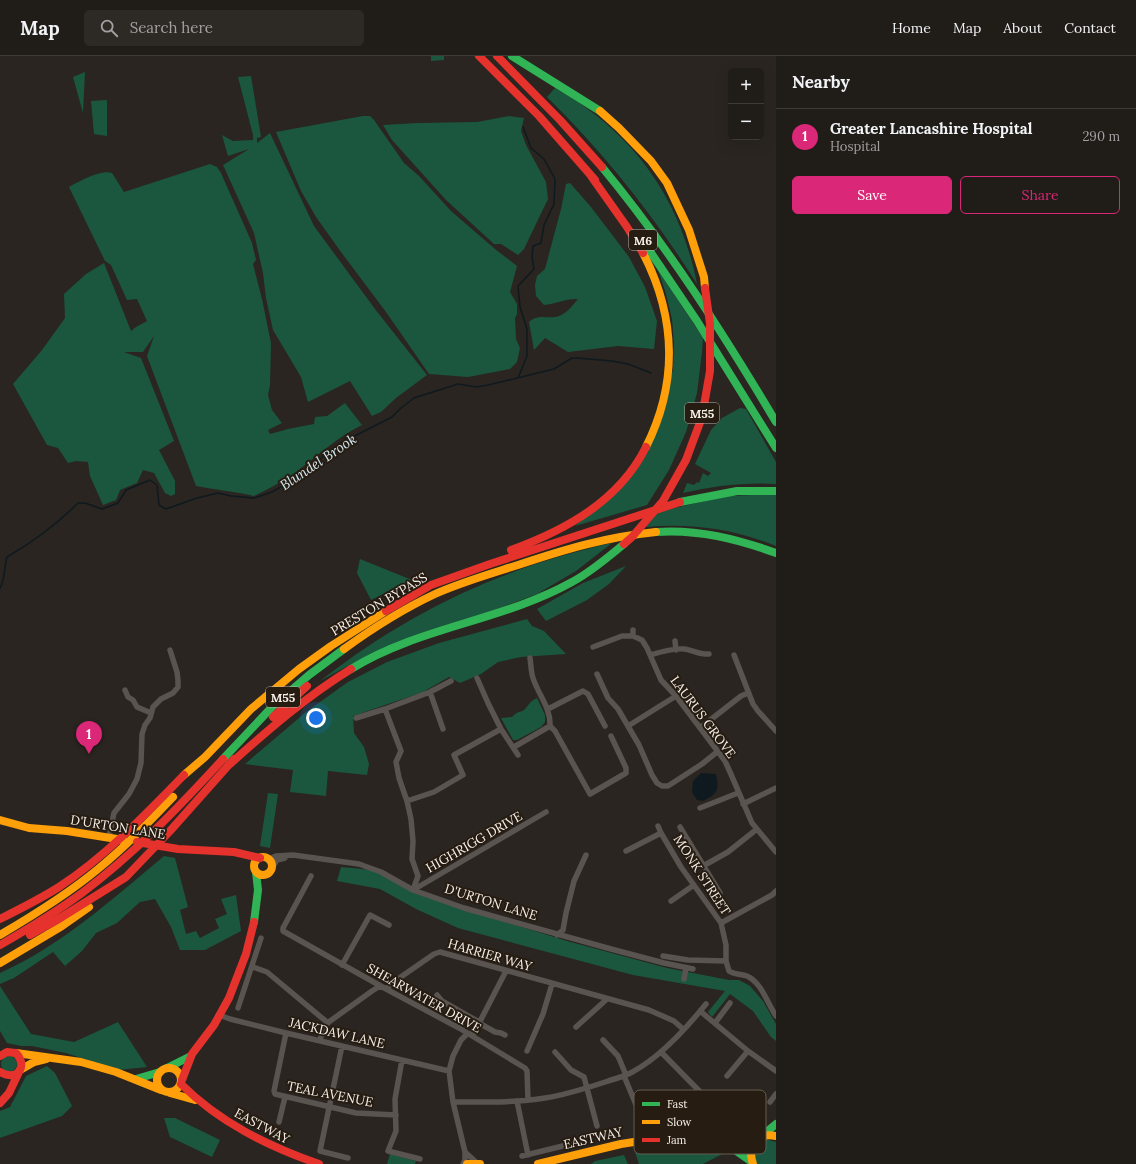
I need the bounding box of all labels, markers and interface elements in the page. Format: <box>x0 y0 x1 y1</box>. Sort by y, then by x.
search box <box>84 10 364 46</box>
text: Map <box>20 16 60 40</box>
icon: search <box>98 17 120 39</box>
text: Search here <box>130 18 213 37</box>
text: Home <box>892 19 931 37</box>
text: Map <box>953 19 981 37</box>
text: About <box>1003 19 1042 37</box>
text: Contact <box>1064 19 1116 37</box>
map controls <box>728 68 764 140</box>
button: + <box>728 68 764 104</box>
text: Nearby <box>792 71 850 93</box>
button: − <box>728 104 764 140</box>
text: Greater Lancashire Hospital <box>830 119 1032 138</box>
text: 1 <box>802 128 808 145</box>
text: 290 m <box>1082 128 1120 145</box>
text: Hospital <box>830 138 880 155</box>
button: Save <box>792 176 952 214</box>
button: Share <box>960 176 1120 214</box>
road number: M6 <box>629 230 657 250</box>
road number: M55 <box>685 403 719 423</box>
water label: Blundel Brook <box>276 430 360 494</box>
street label: PRESTON BYPASS <box>328 568 430 640</box>
street label: LAURUS GROVE <box>666 672 740 762</box>
road number: M55 <box>266 687 300 707</box>
your location <box>306 708 326 728</box>
pin: 1 <box>76 721 102 754</box>
street label: HIGHRIGG DRIVE <box>423 808 525 876</box>
street label: D'URTON LANE <box>69 811 167 843</box>
street label: MONK STREET <box>670 832 735 919</box>
street label: D'URTON LANE <box>443 880 539 924</box>
street label: HARRIER WAY <box>446 935 535 975</box>
street label: SHEARWATER DRIVE <box>364 959 484 1037</box>
street label: JACKDAW LANE <box>286 1013 387 1052</box>
street label: TEAL AVENUE <box>285 1077 375 1111</box>
legend <box>634 1090 766 1154</box>
text: Fast <box>667 1097 688 1111</box>
street label: EASTWAY <box>231 1104 293 1148</box>
text: Slow <box>667 1115 692 1129</box>
street label: EASTWAY <box>562 1123 625 1153</box>
text: Jam <box>666 1133 687 1147</box>

